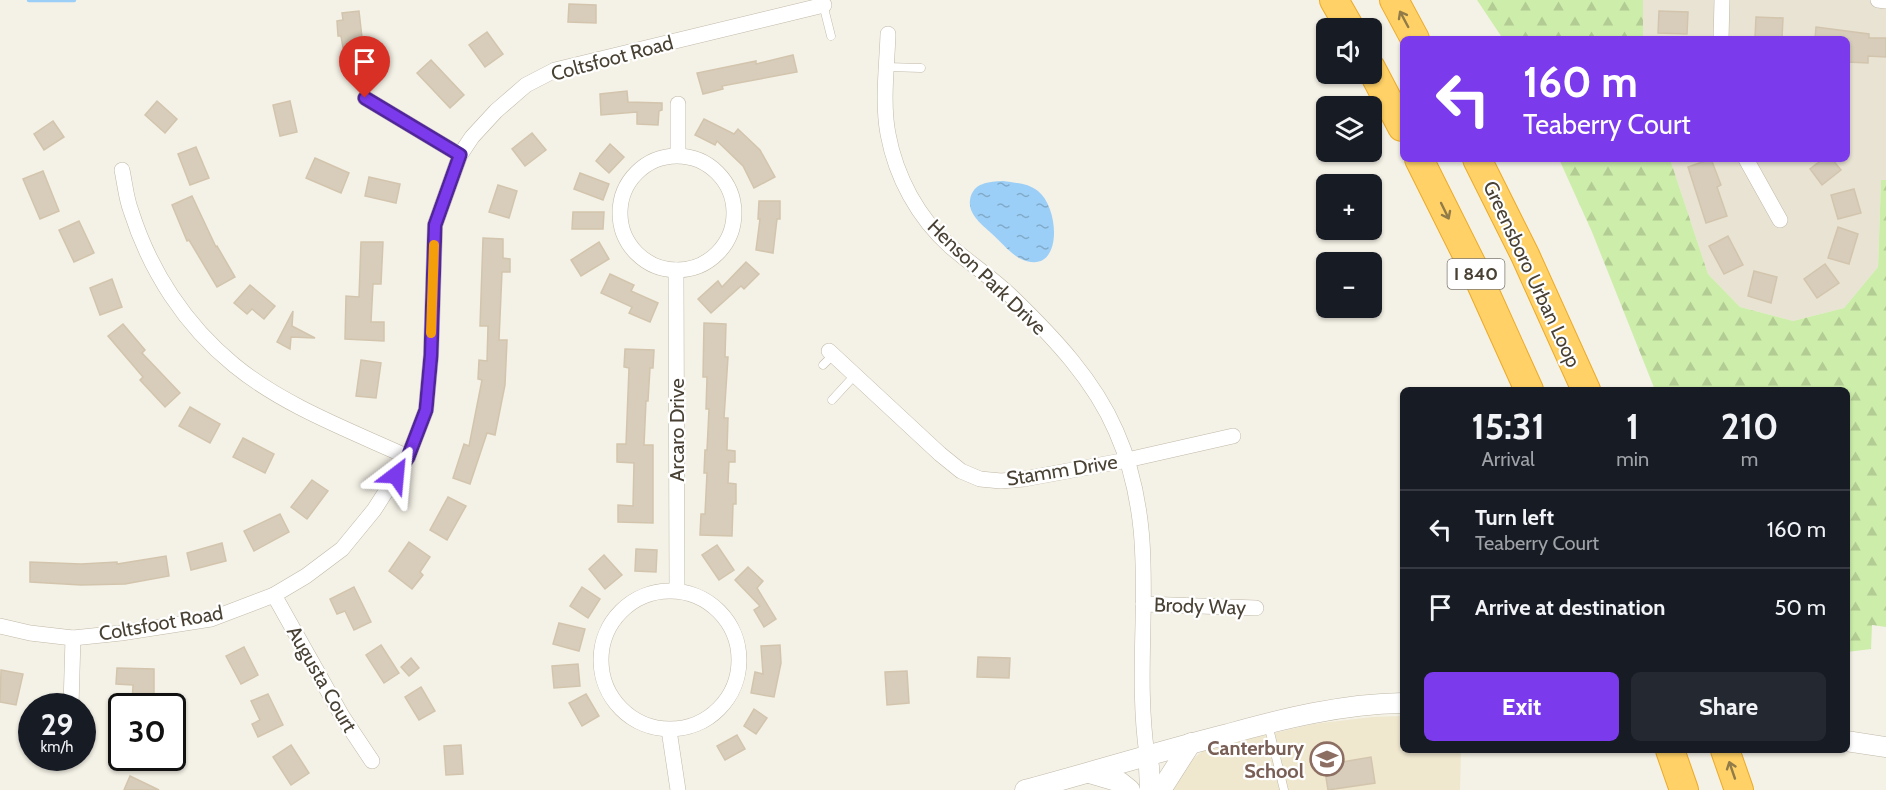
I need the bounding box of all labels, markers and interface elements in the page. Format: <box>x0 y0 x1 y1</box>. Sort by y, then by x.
one-way arrow <box>1398 11 1409 29</box>
map controls <box>1316 18 1382 318</box>
button: sound <box>1316 18 1382 84</box>
street label: Coltsfoot Road <box>548 30 676 86</box>
pin <box>339 36 390 98</box>
icon: arrive <box>348 45 381 78</box>
text: 160 m <box>1523 56 1638 108</box>
icon: left <box>1424 60 1502 138</box>
button: layers <box>1316 96 1382 162</box>
text: Teaberry Court <box>1523 108 1691 141</box>
button: + <box>1316 174 1382 240</box>
street label: Greensboro Urban Loop <box>1478 177 1586 371</box>
one-way arrow <box>1440 202 1452 220</box>
street label: Henson Park Drive <box>923 214 1051 340</box>
button: − <box>1316 252 1382 318</box>
road number: I 840 <box>1448 259 1504 289</box>
street label: Arcaro Drive <box>665 378 689 482</box>
text: 15:31 <box>1471 404 1545 448</box>
text: 1 <box>1626 404 1639 448</box>
text: 210 <box>1721 404 1778 448</box>
position arrow <box>364 443 428 507</box>
text: Arrival <box>1482 447 1535 471</box>
text: min <box>1616 447 1649 471</box>
text: m <box>1741 447 1758 471</box>
street label: Stamm Drive <box>1005 449 1119 491</box>
text: Turn left <box>1475 504 1554 531</box>
icon: left <box>1424 513 1457 546</box>
text: 160 m <box>1767 516 1826 543</box>
text: Teaberry Court <box>1475 531 1599 555</box>
icon: arrive <box>1424 591 1457 624</box>
street label: Brody Way <box>1154 592 1246 620</box>
text: Arrive at destination <box>1475 594 1665 621</box>
text: 50 m <box>1774 594 1826 621</box>
street label: Coltsfoot Road <box>97 600 225 646</box>
street label: Augusta Court <box>282 622 362 737</box>
button: Exit <box>1424 672 1619 741</box>
button: Share <box>1631 672 1826 741</box>
speed limit sign: 30 <box>108 693 186 771</box>
text: 29 <box>41 706 73 743</box>
place label: Canterbury School <box>1207 736 1304 783</box>
text: km/h <box>41 738 73 756</box>
school or university icon: Canterbury School <box>1309 741 1345 777</box>
one-way arrow <box>1725 761 1736 780</box>

